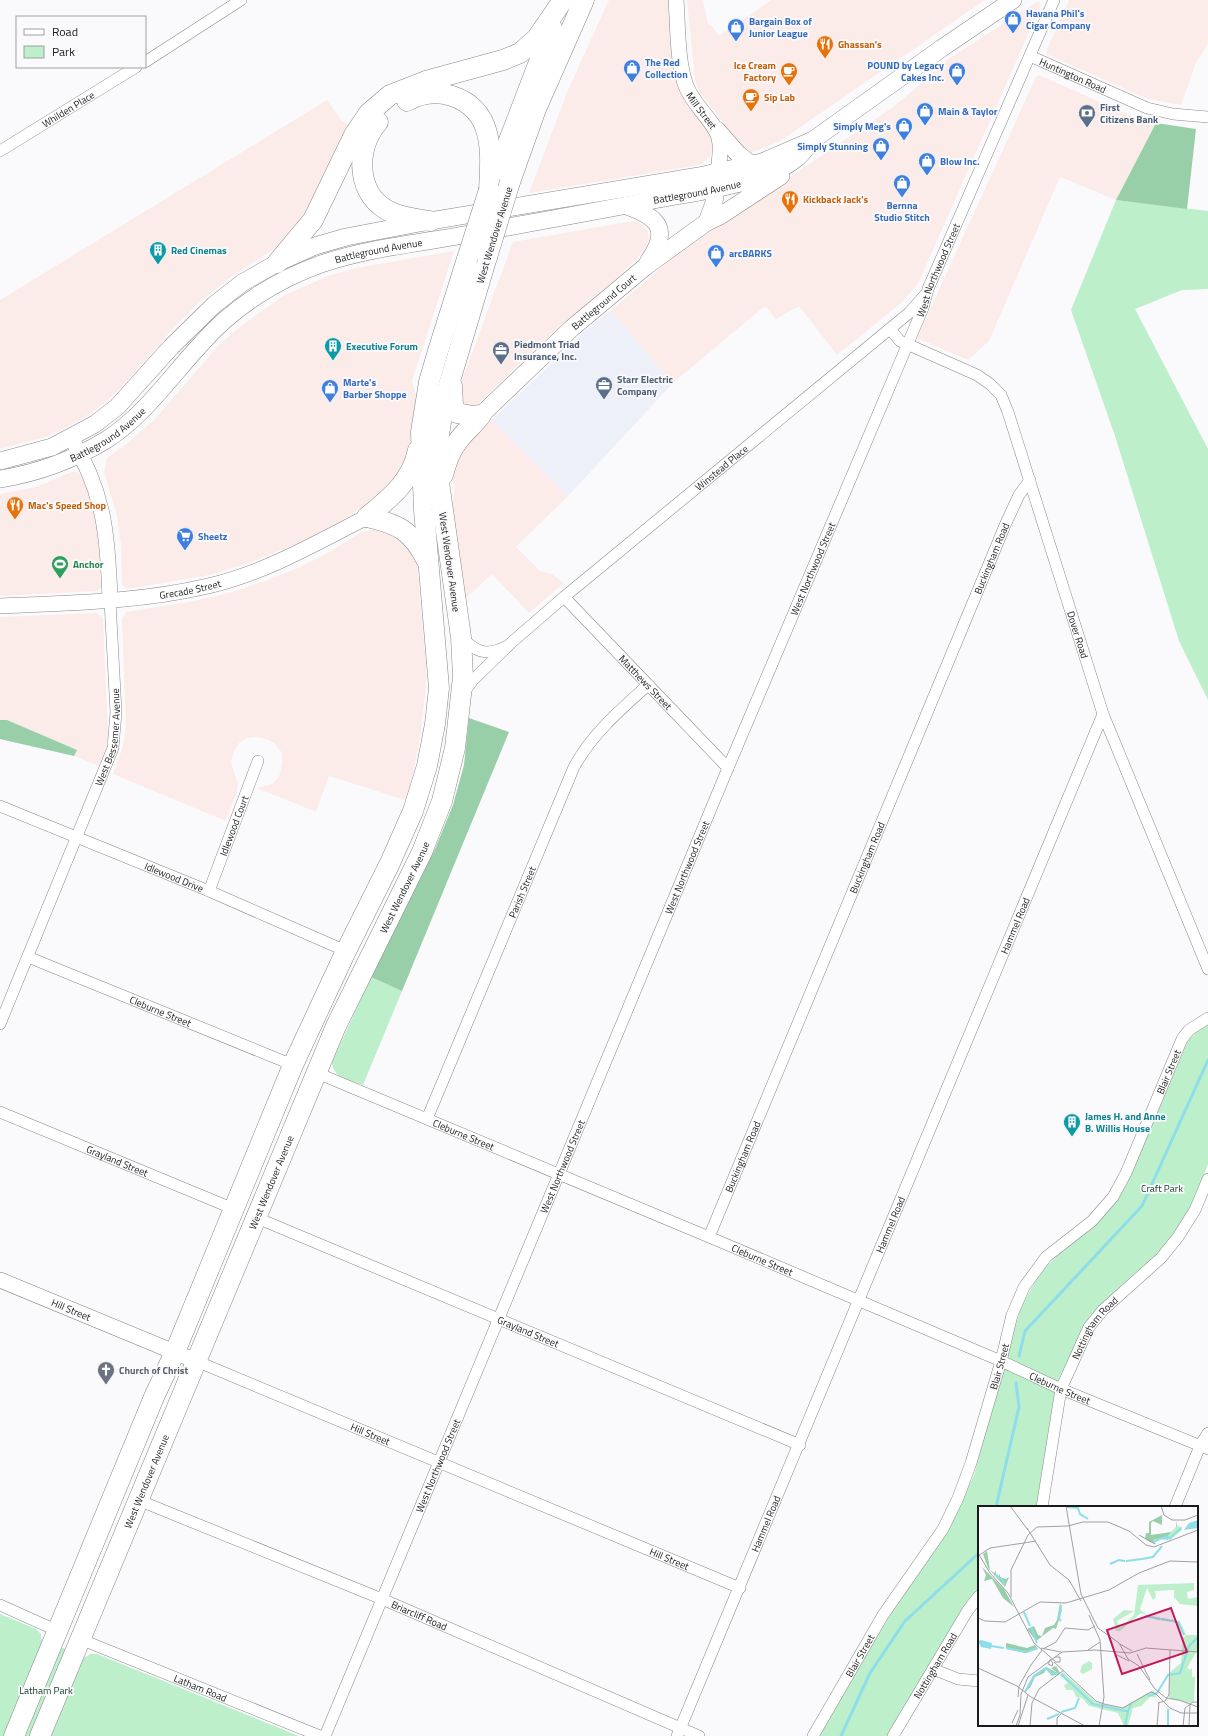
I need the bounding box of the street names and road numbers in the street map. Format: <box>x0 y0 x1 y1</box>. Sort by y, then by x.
street label: Huntington Road <box>1037 54 1109 97</box>
street label: Whilden Place <box>39 87 98 131</box>
street label: Mill Street <box>682 89 721 133</box>
street label: Battleground Avenue <box>652 176 743 208</box>
street label: West Wendover Avenue <box>473 185 516 285</box>
street label: West Northwood Street <box>913 221 964 320</box>
street label: Battleground Avenue <box>333 235 423 267</box>
street label: Battleground Court <box>568 270 640 334</box>
street label: Battleground Avenue <box>68 404 149 466</box>
street label: Winstead Place <box>692 441 751 494</box>
street label: West Wendover Avenue <box>435 511 464 613</box>
street label: West Northwood Street <box>787 520 840 618</box>
street label: Buckingham Road <box>970 521 1013 597</box>
street label: Grecade Street <box>158 576 223 603</box>
street label: Dover Road <box>1063 609 1092 660</box>
street label: Matthews Street <box>615 652 676 714</box>
street label: West Bessemer Avenue <box>91 688 124 788</box>
street label: Idlewood Court <box>216 793 253 858</box>
street label: West Northwood Street <box>661 818 713 916</box>
street label: Buckingham Road <box>846 820 889 896</box>
street label: West Wendover Avenue <box>376 839 433 936</box>
street label: Idlewood Drive <box>142 859 206 896</box>
street label: Parish Street <box>505 864 540 920</box>
street label: Hammel Road <box>997 895 1034 956</box>
street label: Cleburne Street <box>127 992 194 1031</box>
street label: Blair Street <box>1153 1047 1185 1097</box>
street label: Cleburne Street <box>430 1115 497 1155</box>
street label: West Northwood Street <box>536 1117 589 1216</box>
street label: Buckingham Road <box>721 1119 764 1195</box>
street label: West Wendover Avenue <box>245 1133 298 1232</box>
street label: Grayland Street <box>84 1142 151 1181</box>
street label: Hammel Road <box>872 1194 909 1255</box>
street label: Cleburne Street <box>729 1240 796 1280</box>
street label: Nottingham Road <box>1068 1293 1121 1362</box>
street label: Hill Street <box>49 1295 94 1325</box>
street label: Grayland Street <box>495 1312 562 1352</box>
street label: Blair Street <box>986 1342 1013 1391</box>
street label: Cleburne Street <box>1027 1368 1093 1408</box>
street label: West Northwood Street <box>412 1416 464 1515</box>
street label: Hill Street <box>348 1419 393 1449</box>
street label: West Wendover Avenue <box>120 1432 173 1531</box>
street label: Hammel Road <box>748 1493 784 1554</box>
street label: Hill Street <box>647 1544 692 1574</box>
street label: Briarcliff Road <box>389 1597 449 1634</box>
street label: Nottingham Road <box>910 1630 961 1702</box>
street label: Blair Street <box>842 1631 879 1680</box>
street label: Latham Road <box>172 1671 229 1706</box>

